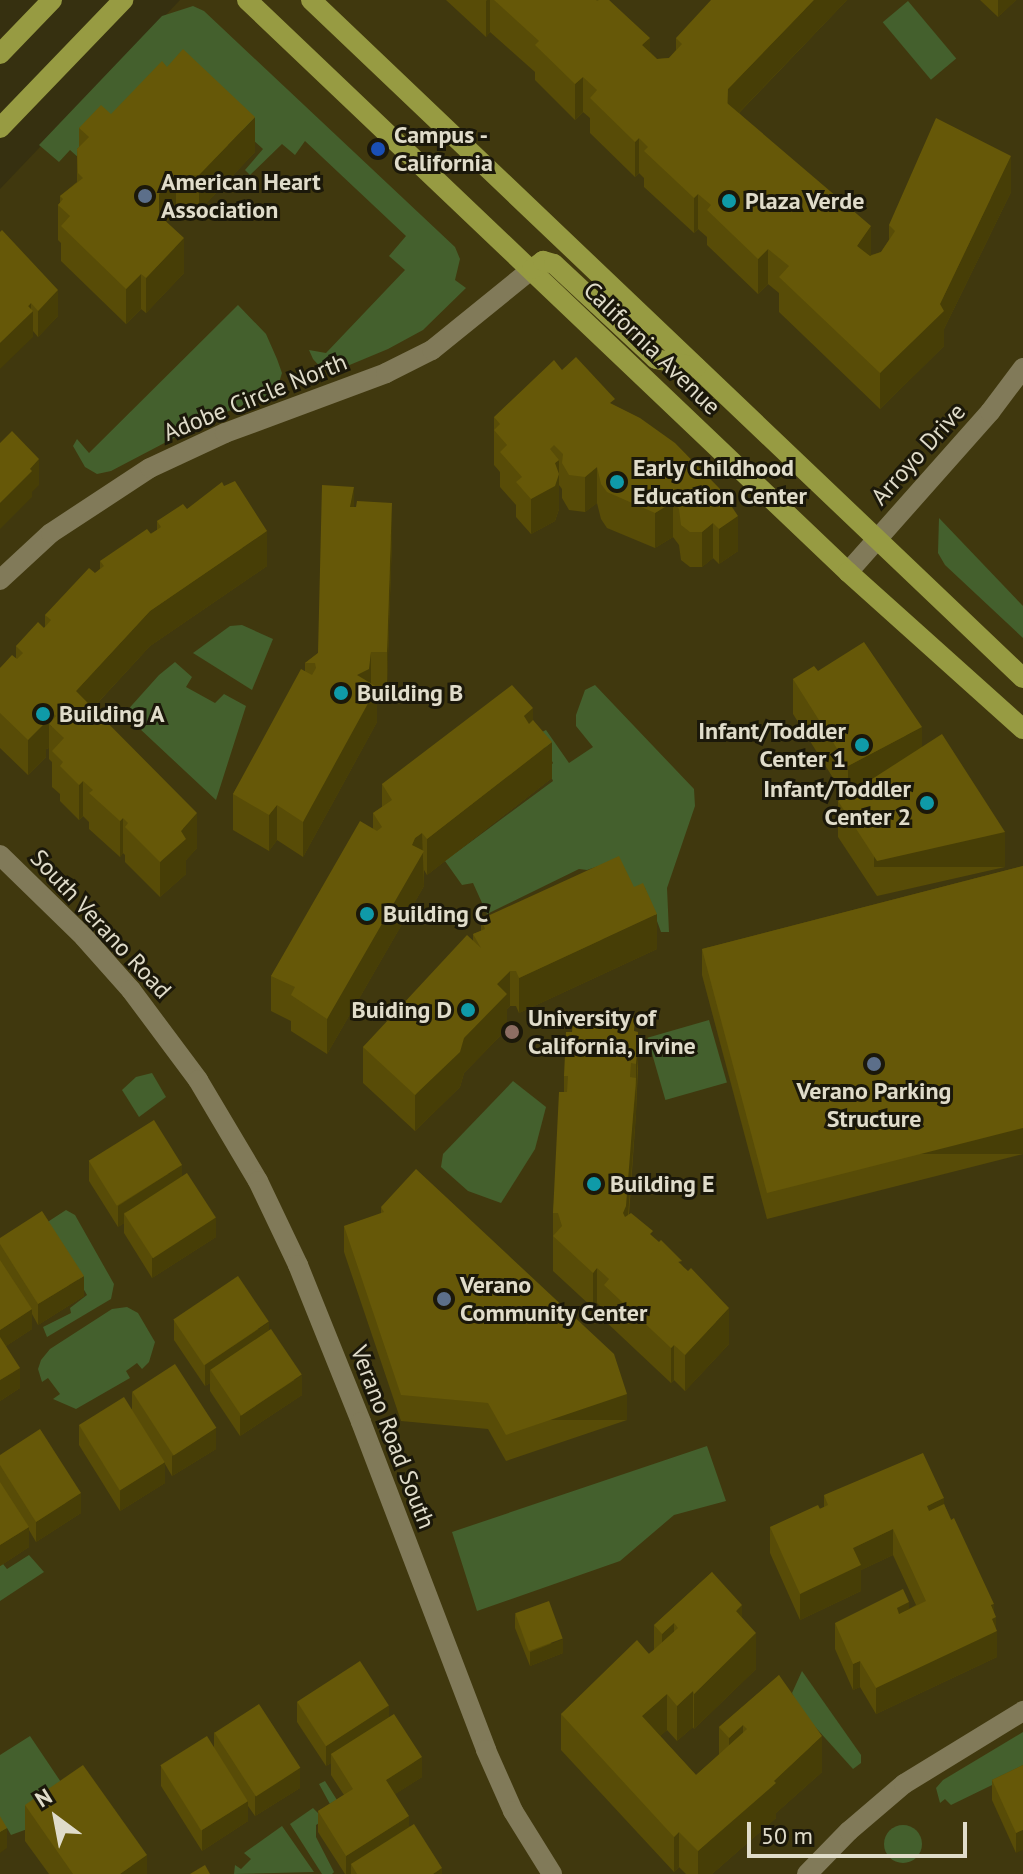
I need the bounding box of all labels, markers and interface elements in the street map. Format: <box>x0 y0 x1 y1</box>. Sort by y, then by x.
place label: Campus - California <box>394 121 493 177</box>
marker: Campus - California <box>369 140 387 158</box>
place label: American Heart Association <box>161 168 321 224</box>
marker: American Heart Association <box>136 187 154 205</box>
place label: Plaza Verde <box>745 187 865 215</box>
marker: Plaza Verde <box>720 192 738 210</box>
street label: California Avenue <box>577 275 727 421</box>
street label: Adobe Circle North <box>159 347 351 447</box>
street label: Arroyo Drive <box>865 397 971 511</box>
place label: Early Childhood Education Center <box>633 454 807 510</box>
marker: Early Childhood Education Center <box>608 473 626 491</box>
place label: Building B <box>357 679 463 707</box>
marker: Building B <box>332 684 350 702</box>
place label: Building A <box>59 700 166 728</box>
marker: Building A <box>34 705 52 723</box>
place label: Infant/Toddler Center 1 <box>698 717 846 773</box>
marker: Infant/Toddler Center 1 <box>853 736 871 754</box>
place label: Infant/Toddler Center 2 <box>763 775 911 831</box>
marker: Infant/Toddler Center 2 <box>918 794 936 812</box>
street label: South Verano Road <box>24 843 178 1005</box>
place label: Building C <box>383 900 488 928</box>
marker: Building C <box>358 905 376 923</box>
place label: Buiding D <box>352 996 452 1024</box>
marker: Buiding D <box>459 1001 477 1019</box>
place label: University of California, Irvine <box>528 1004 697 1060</box>
marker: University of California, Irvine <box>503 1023 521 1041</box>
marker: Verano Parking Structure <box>865 1055 883 1073</box>
place label: Verano Parking Structure <box>797 1077 951 1133</box>
place label: Building E <box>610 1170 715 1198</box>
marker: Building E <box>585 1175 603 1193</box>
place label: Verano Community Center <box>460 1271 649 1327</box>
marker: Verano Community Center <box>435 1290 453 1308</box>
street label: Verano Road South <box>345 1341 441 1533</box>
north arrow <box>16 1778 96 1858</box>
text: N <box>30 1782 57 1813</box>
scale bar <box>751 1806 971 1856</box>
text: 50 m <box>761 1820 813 1851</box>

